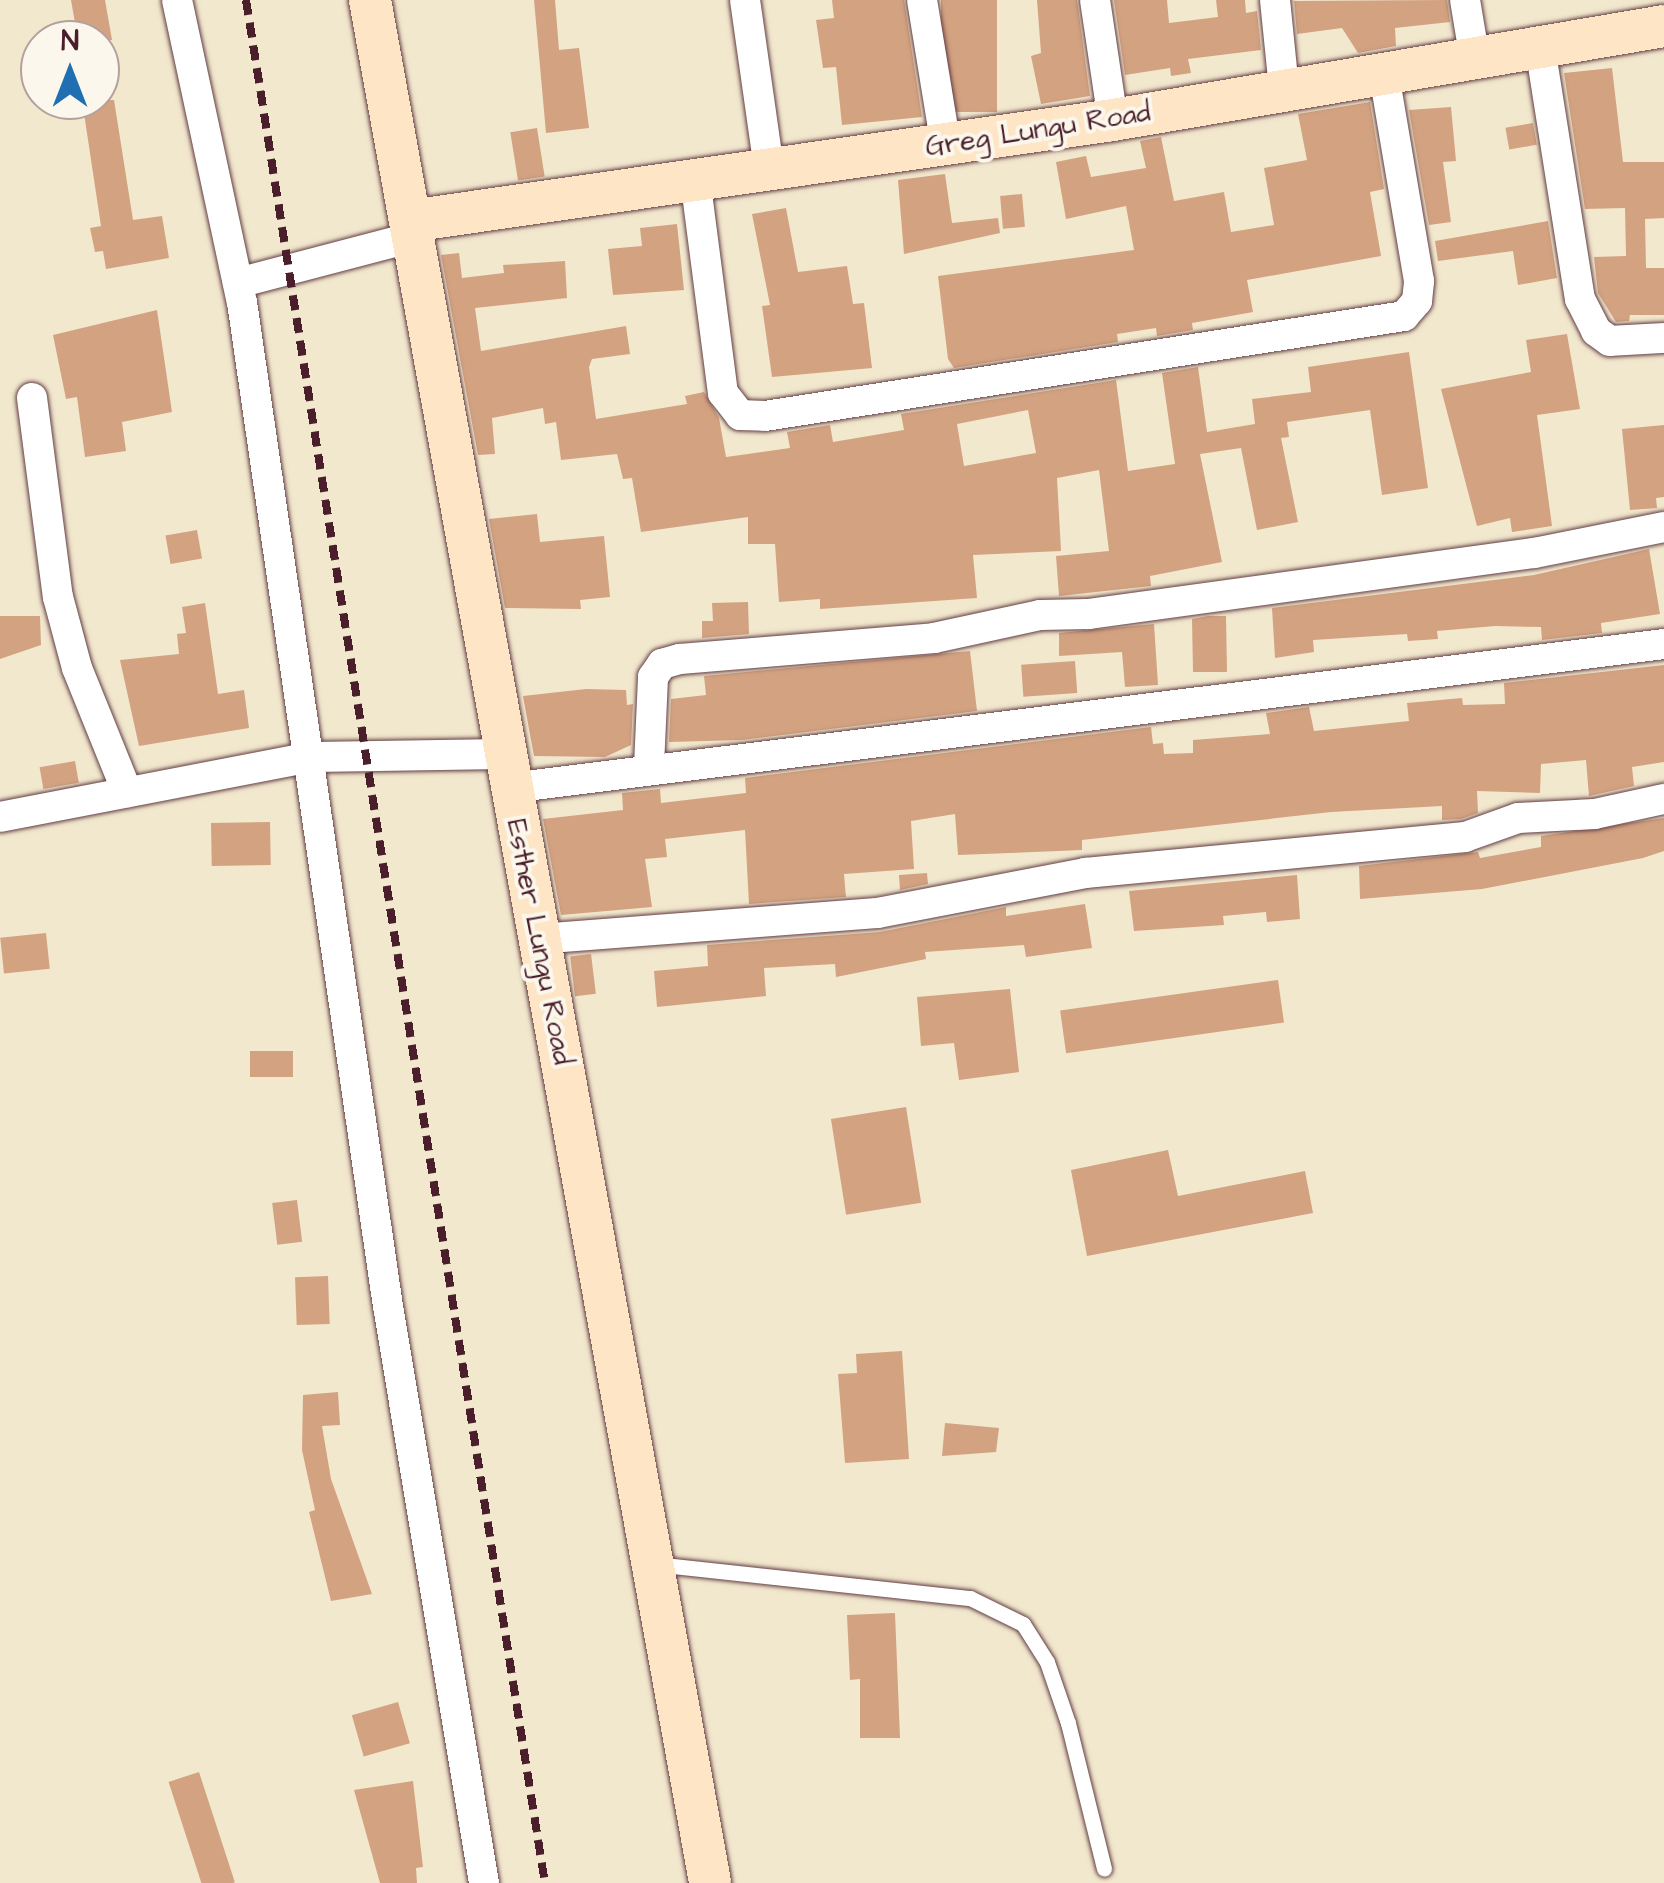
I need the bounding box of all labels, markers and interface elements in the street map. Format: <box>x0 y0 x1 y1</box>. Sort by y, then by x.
north arrow <box>20 20 120 120</box>
text: N <box>61 22 79 61</box>
street label: Greg Lungu Road <box>923 96 1153 164</box>
street label: Esther Lungu Road <box>499 816 579 1068</box>

